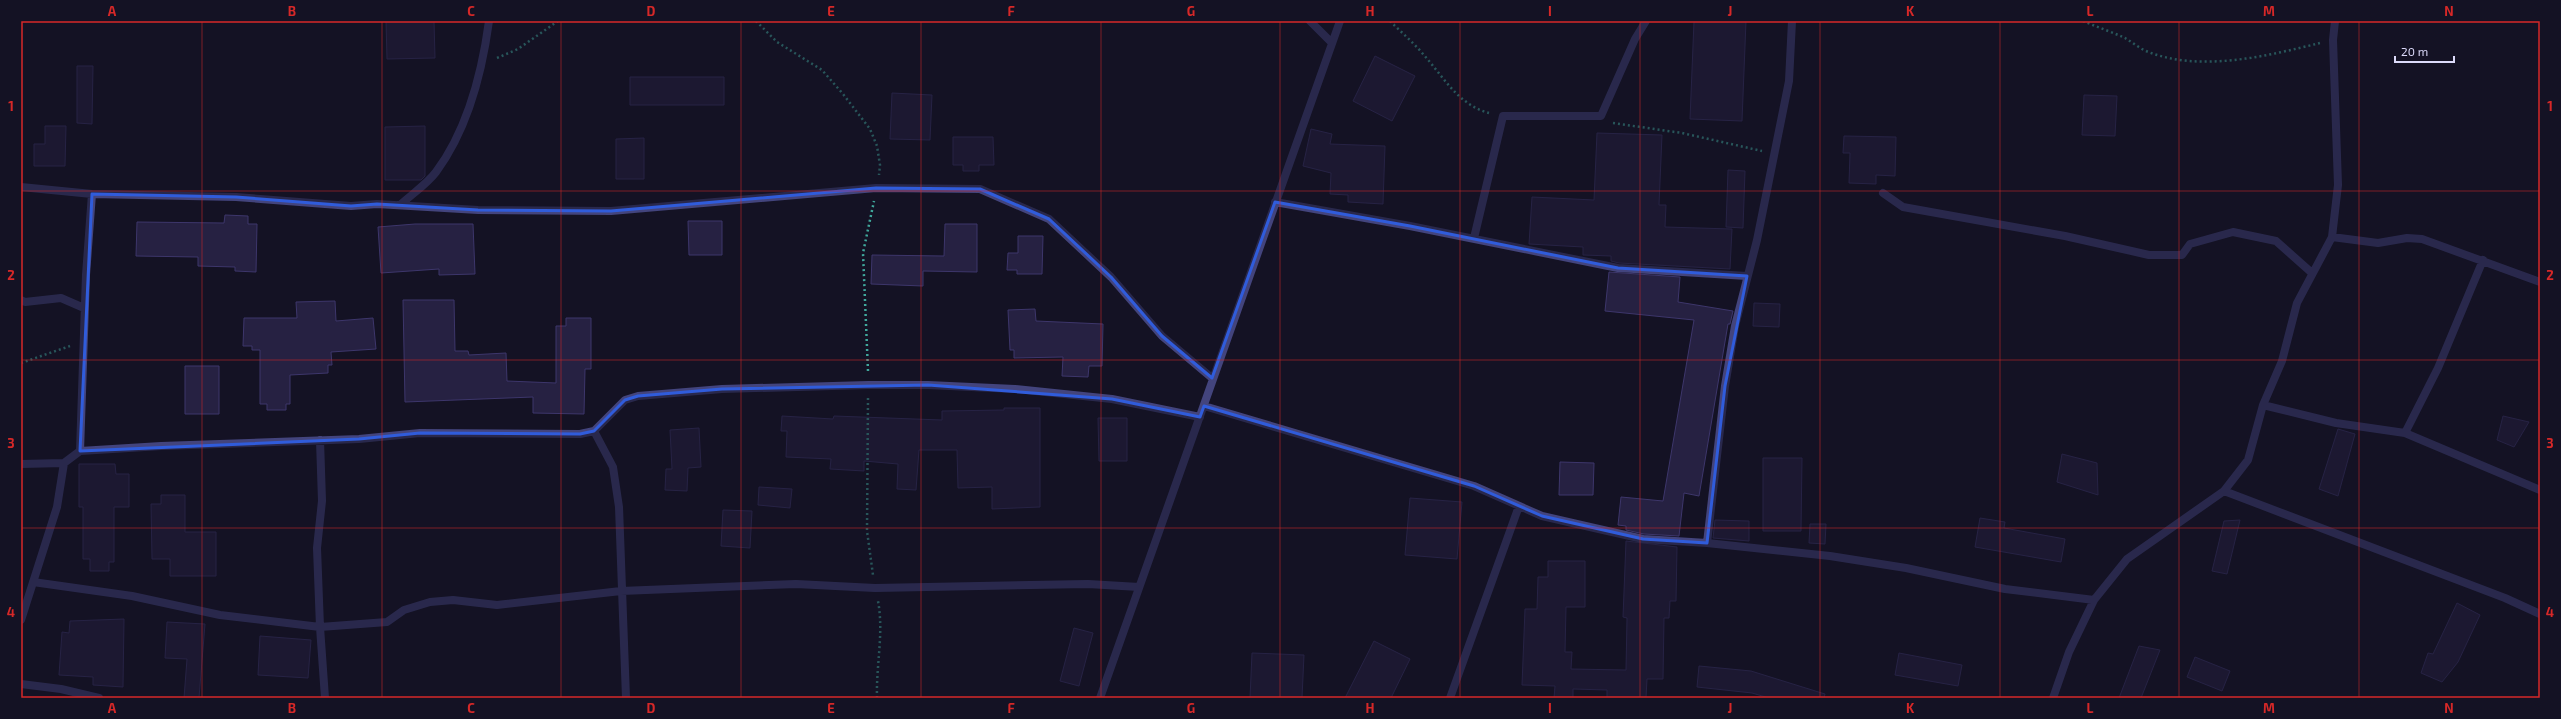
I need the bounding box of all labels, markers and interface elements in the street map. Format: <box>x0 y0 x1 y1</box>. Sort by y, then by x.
text: A <box>108 3 117 19</box>
text: B <box>288 3 296 19</box>
text: C <box>467 3 475 19</box>
text: D <box>647 3 656 19</box>
text: E <box>827 3 835 19</box>
text: F <box>1007 3 1015 19</box>
text: G <box>1187 3 1195 19</box>
text: H <box>1366 3 1375 19</box>
text: I <box>1548 3 1552 19</box>
text: J <box>1728 3 1732 19</box>
text: K <box>1906 3 1915 19</box>
text: L <box>2087 3 2094 19</box>
text: M <box>2263 3 2275 19</box>
text: N <box>2444 3 2454 19</box>
scale bar <box>2395 38 2454 64</box>
text: 20 m <box>2401 44 2428 58</box>
text: 1 <box>8 98 14 114</box>
text: 1 <box>2547 98 2553 114</box>
text: 2 <box>7 267 15 283</box>
text: 2 <box>2546 267 2554 283</box>
text: 3 <box>7 435 15 451</box>
text: 3 <box>2546 435 2554 451</box>
text: 4 <box>7 604 15 620</box>
text: 4 <box>2546 604 2554 620</box>
text: A <box>108 700 117 716</box>
text: B <box>288 700 296 716</box>
text: C <box>467 700 475 716</box>
text: D <box>647 700 656 716</box>
text: E <box>827 700 835 716</box>
text: F <box>1007 700 1015 716</box>
text: G <box>1187 700 1195 716</box>
text: H <box>1366 700 1375 716</box>
text: I <box>1548 700 1552 716</box>
text: J <box>1728 700 1732 716</box>
text: K <box>1906 700 1915 716</box>
text: L <box>2087 700 2094 716</box>
text: M <box>2263 700 2275 716</box>
text: N <box>2444 700 2454 716</box>

